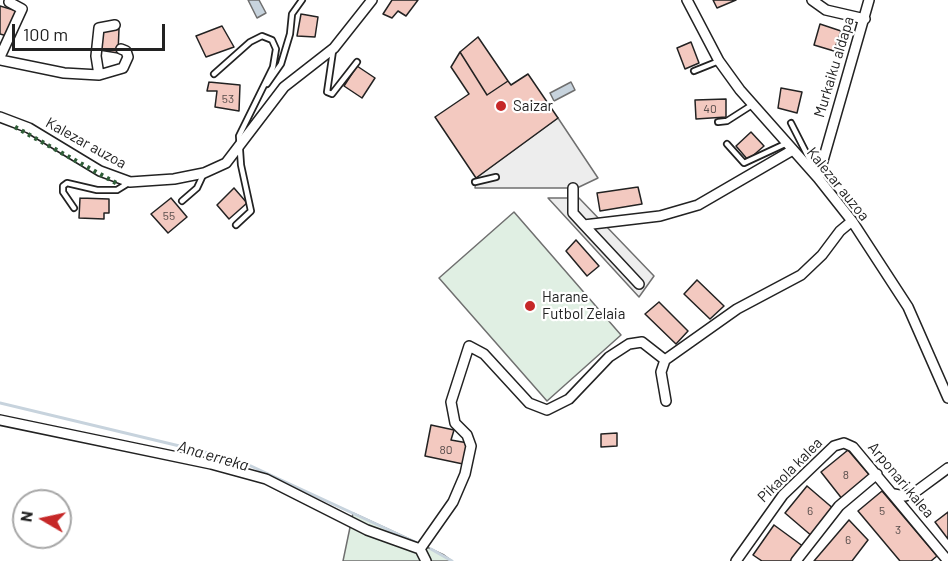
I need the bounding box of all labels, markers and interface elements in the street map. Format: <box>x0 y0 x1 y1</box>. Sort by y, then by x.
scale bar <box>15 12 168 50</box>
street label: Murkaiku aldapa <box>810 14 858 120</box>
text: 100 m <box>23 23 68 45</box>
house number: 53 <box>222 92 234 106</box>
place label: Saizar <box>513 97 553 115</box>
marker: Saizar <box>494 99 508 113</box>
house number: 40 <box>703 102 717 116</box>
street label: Kalezar auzoa <box>43 113 129 173</box>
street label: Kalezar auzoa <box>803 144 873 224</box>
house number: 55 <box>163 209 175 223</box>
place label: Harane Futbol Zelaia <box>542 288 625 323</box>
marker: Harane Futbol Zelaia <box>523 299 537 313</box>
street label: Pikaola kalea <box>754 434 826 506</box>
water label: Ana erreka <box>175 437 251 475</box>
street label: Arponari kalea <box>864 439 938 521</box>
house number: 80 <box>439 443 453 457</box>
house number: 8 <box>843 468 849 482</box>
north arrow <box>12 489 72 549</box>
house number: 6 <box>807 504 813 518</box>
house number: 5 <box>879 504 885 518</box>
text: N <box>15 510 36 523</box>
house number: 3 <box>895 523 901 537</box>
house number: 6 <box>845 533 851 547</box>

